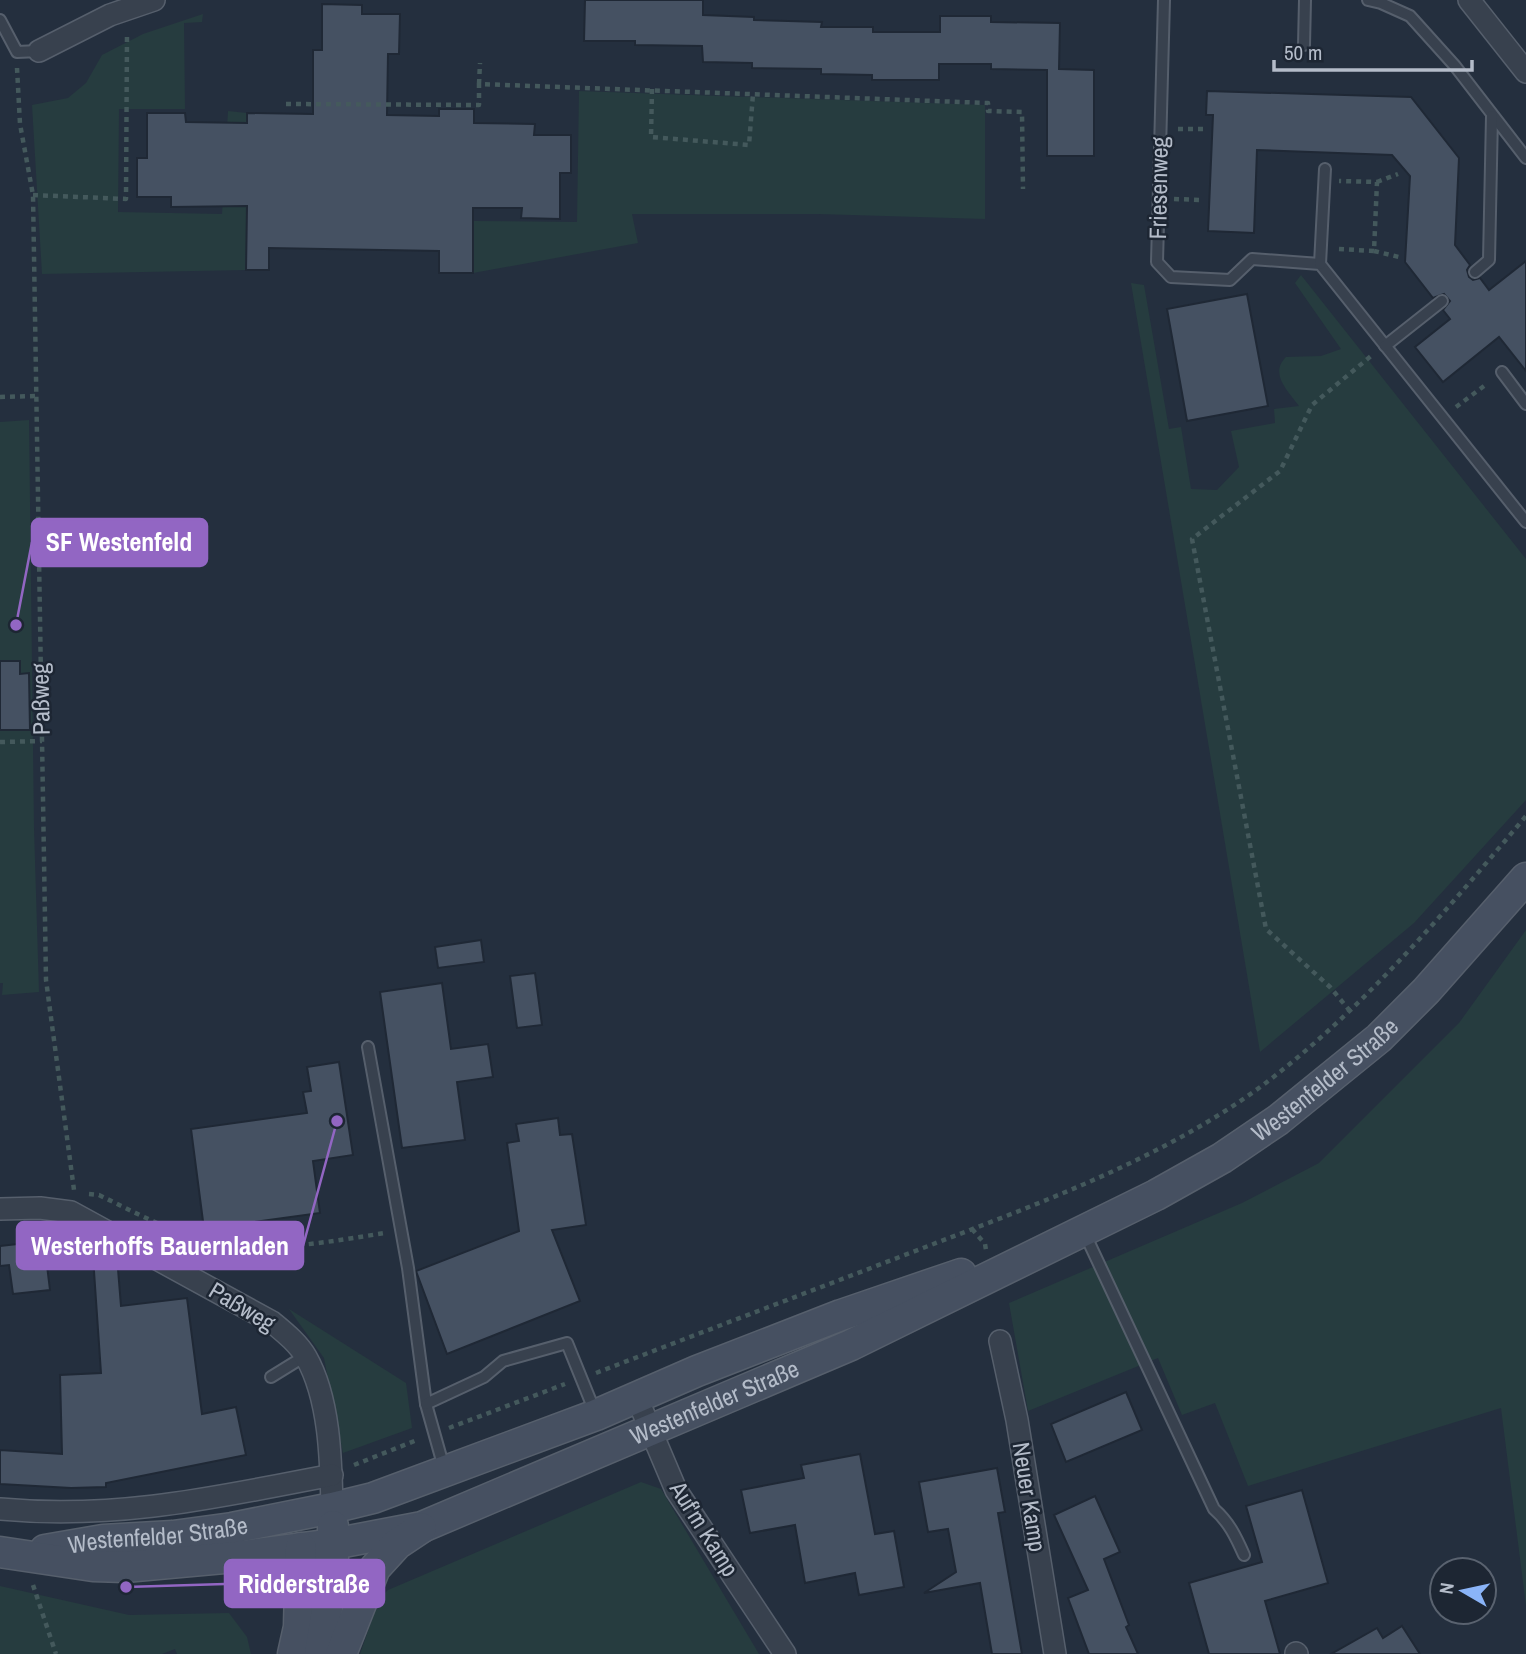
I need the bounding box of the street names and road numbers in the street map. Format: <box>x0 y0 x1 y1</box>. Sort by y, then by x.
street label: Friesenweg <box>1141 136 1175 240</box>
street label: Paßweg <box>23 663 57 735</box>
street label: Westenfelder Straße <box>1245 1011 1405 1148</box>
street label: Paßweg <box>203 1274 282 1338</box>
street label: Westenfelder Straße <box>625 1352 804 1452</box>
street label: Neuer Kamp <box>1006 1440 1054 1554</box>
street label: Auf'm Kamp <box>663 1474 747 1582</box>
street label: Westenfelder Straße <box>66 1508 250 1561</box>

